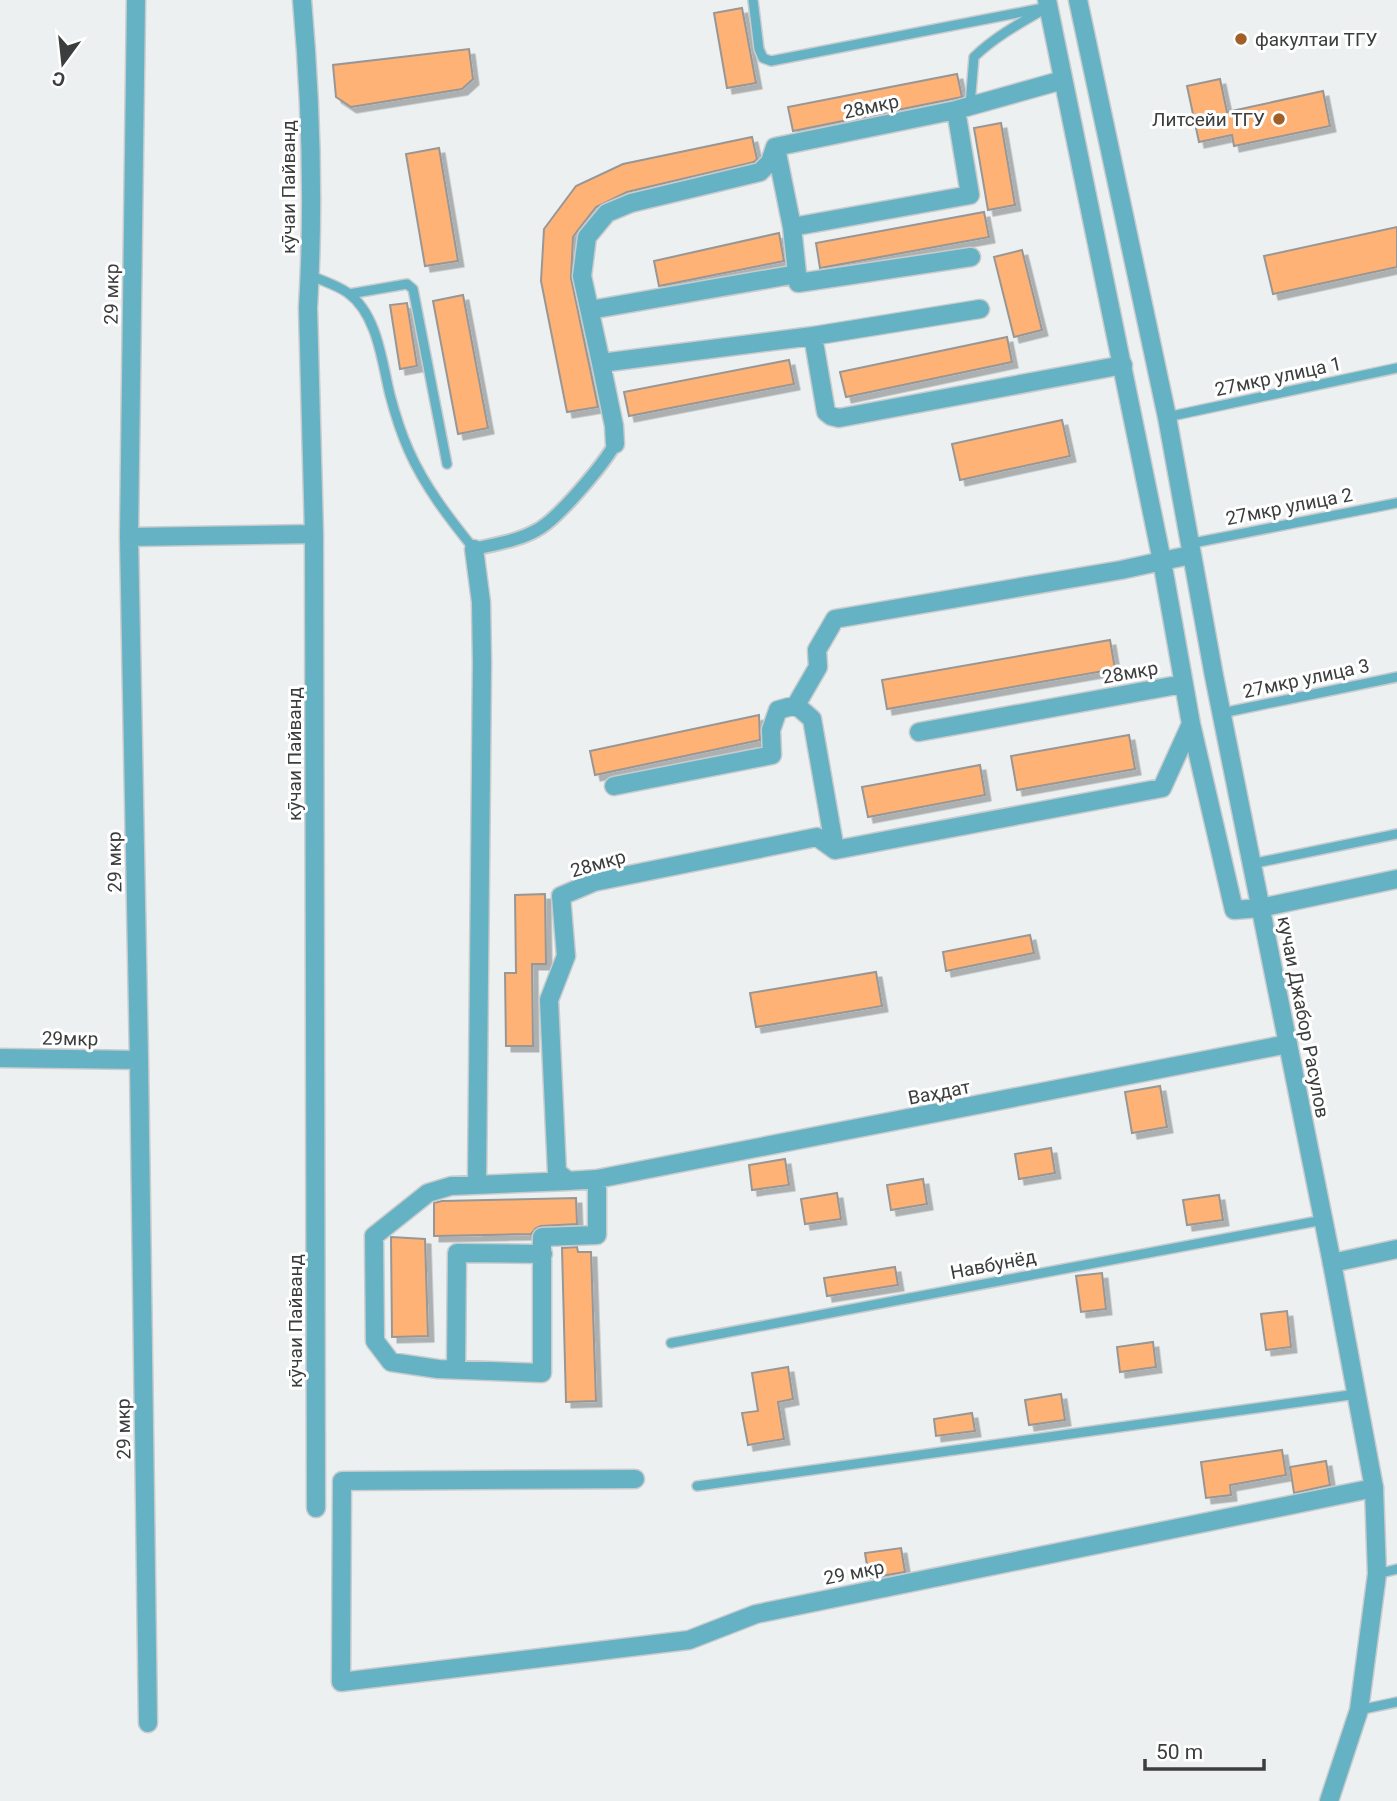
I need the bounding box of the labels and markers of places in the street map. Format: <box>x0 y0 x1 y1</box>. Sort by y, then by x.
place label: факултаи ТГУ <box>1255 28 1378 51</box>
marker: факултаи ТГУ <box>1233 31 1249 47</box>
place label: Литсейи ТГУ <box>1152 108 1265 131</box>
marker: Литсейи ТГУ <box>1271 111 1287 127</box>

